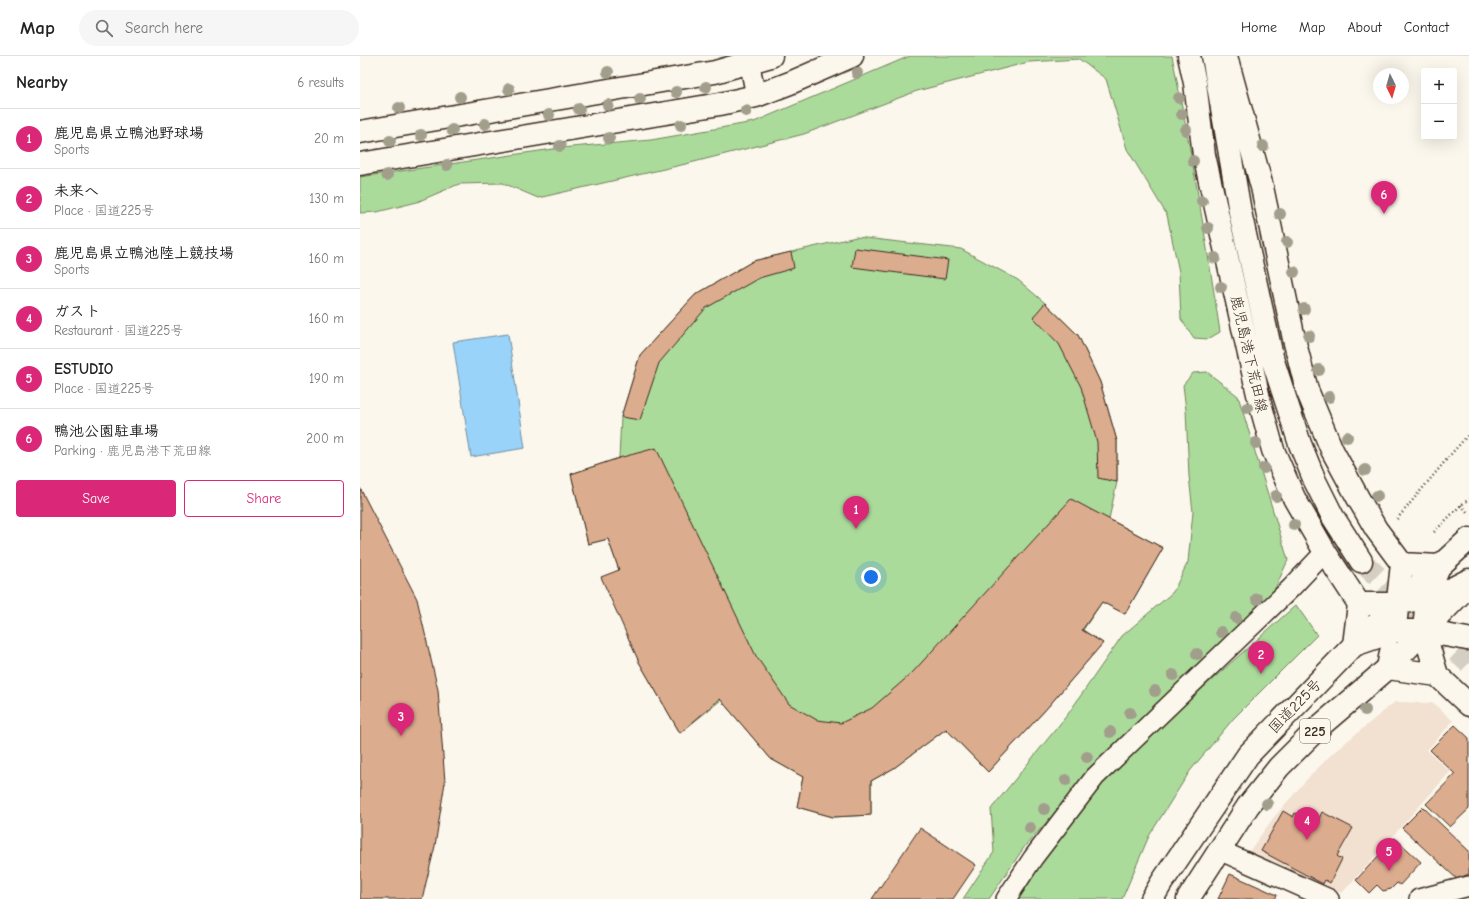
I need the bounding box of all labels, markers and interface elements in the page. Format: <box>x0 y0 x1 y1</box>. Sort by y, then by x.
search box <box>79 10 359 46</box>
text: Map <box>20 17 55 39</box>
icon: search <box>93 17 115 39</box>
text: Search here <box>125 19 203 37</box>
text: Home <box>1241 19 1277 36</box>
text: Map <box>1299 19 1325 36</box>
text: About <box>1347 19 1382 36</box>
text: Contact <box>1404 19 1449 36</box>
north arrow <box>1373 68 1409 104</box>
map controls <box>1421 68 1457 140</box>
button: + <box>1421 68 1457 104</box>
text: Nearby <box>16 73 67 92</box>
text: 6 results <box>297 75 344 90</box>
button: − <box>1421 104 1457 140</box>
text: 鹿児島県立鴨池野球場 <box>54 124 204 142</box>
text: 1 <box>26 131 32 146</box>
text: 20 m <box>314 131 344 146</box>
text: Sports <box>54 142 89 157</box>
pin: 6 <box>1371 181 1397 214</box>
text: 未来へ <box>54 182 99 200</box>
text: 2 <box>26 191 32 206</box>
text: 130 m <box>309 191 344 206</box>
text: Place · 国道225号 <box>54 203 154 218</box>
text: 鹿児島県立鴨池陸上競技場 <box>54 244 234 262</box>
text: 3 <box>26 251 32 266</box>
text: 160 m <box>309 251 344 266</box>
text: Sports <box>54 262 89 277</box>
street label: 鹿児島港下荒田線 <box>1227 294 1271 414</box>
text: ガスト <box>54 302 101 320</box>
text: 4 <box>26 311 32 326</box>
text: 160 m <box>309 311 344 326</box>
text: Restaurant · 国道225号 <box>54 323 183 338</box>
text: ESTUDIO <box>54 360 113 378</box>
text: 5 <box>26 371 32 386</box>
text: 190 m <box>309 371 344 386</box>
text: Place · 国道225号 <box>54 381 154 396</box>
text: 鴨池公園駐車場 <box>54 422 159 440</box>
text: 6 <box>26 431 32 446</box>
text: 200 m <box>306 431 344 446</box>
text: Parking · 鹿児島港下荒田線 <box>54 443 211 458</box>
button: Save <box>16 480 176 517</box>
button: Share <box>184 480 344 517</box>
pin: 1 <box>843 496 869 529</box>
your location <box>861 567 881 587</box>
pin: 2 <box>1248 641 1274 674</box>
street label: 国道225号 <box>1265 675 1325 737</box>
pin: 3 <box>388 703 414 736</box>
road number: 225 <box>1300 719 1330 743</box>
pin: 4 <box>1294 807 1320 840</box>
pin: 5 <box>1376 838 1402 871</box>

